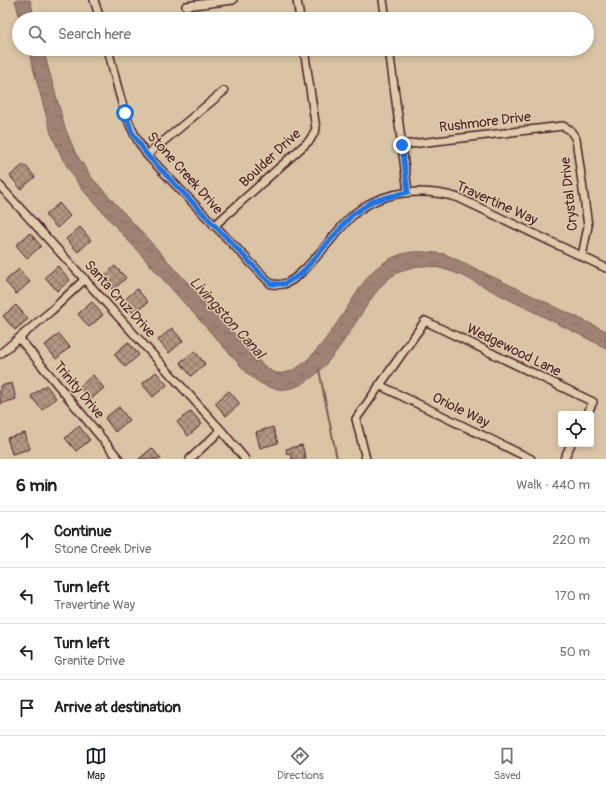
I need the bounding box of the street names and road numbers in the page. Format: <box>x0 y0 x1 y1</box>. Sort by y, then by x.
street label: Rushmore Drive <box>438 108 532 136</box>
street label: Boulder Drive <box>236 125 304 191</box>
street label: Stone Creek Drive <box>144 128 226 218</box>
street label: Crystal Drive <box>557 156 581 232</box>
street label: Travertine Way <box>454 177 540 229</box>
street label: Santa Cruz Drive <box>81 257 159 341</box>
street label: Wedgewood Lane <box>464 320 564 380</box>
street label: Trinity Drive <box>50 358 108 422</box>
street label: Oriole Way <box>430 389 492 431</box>

